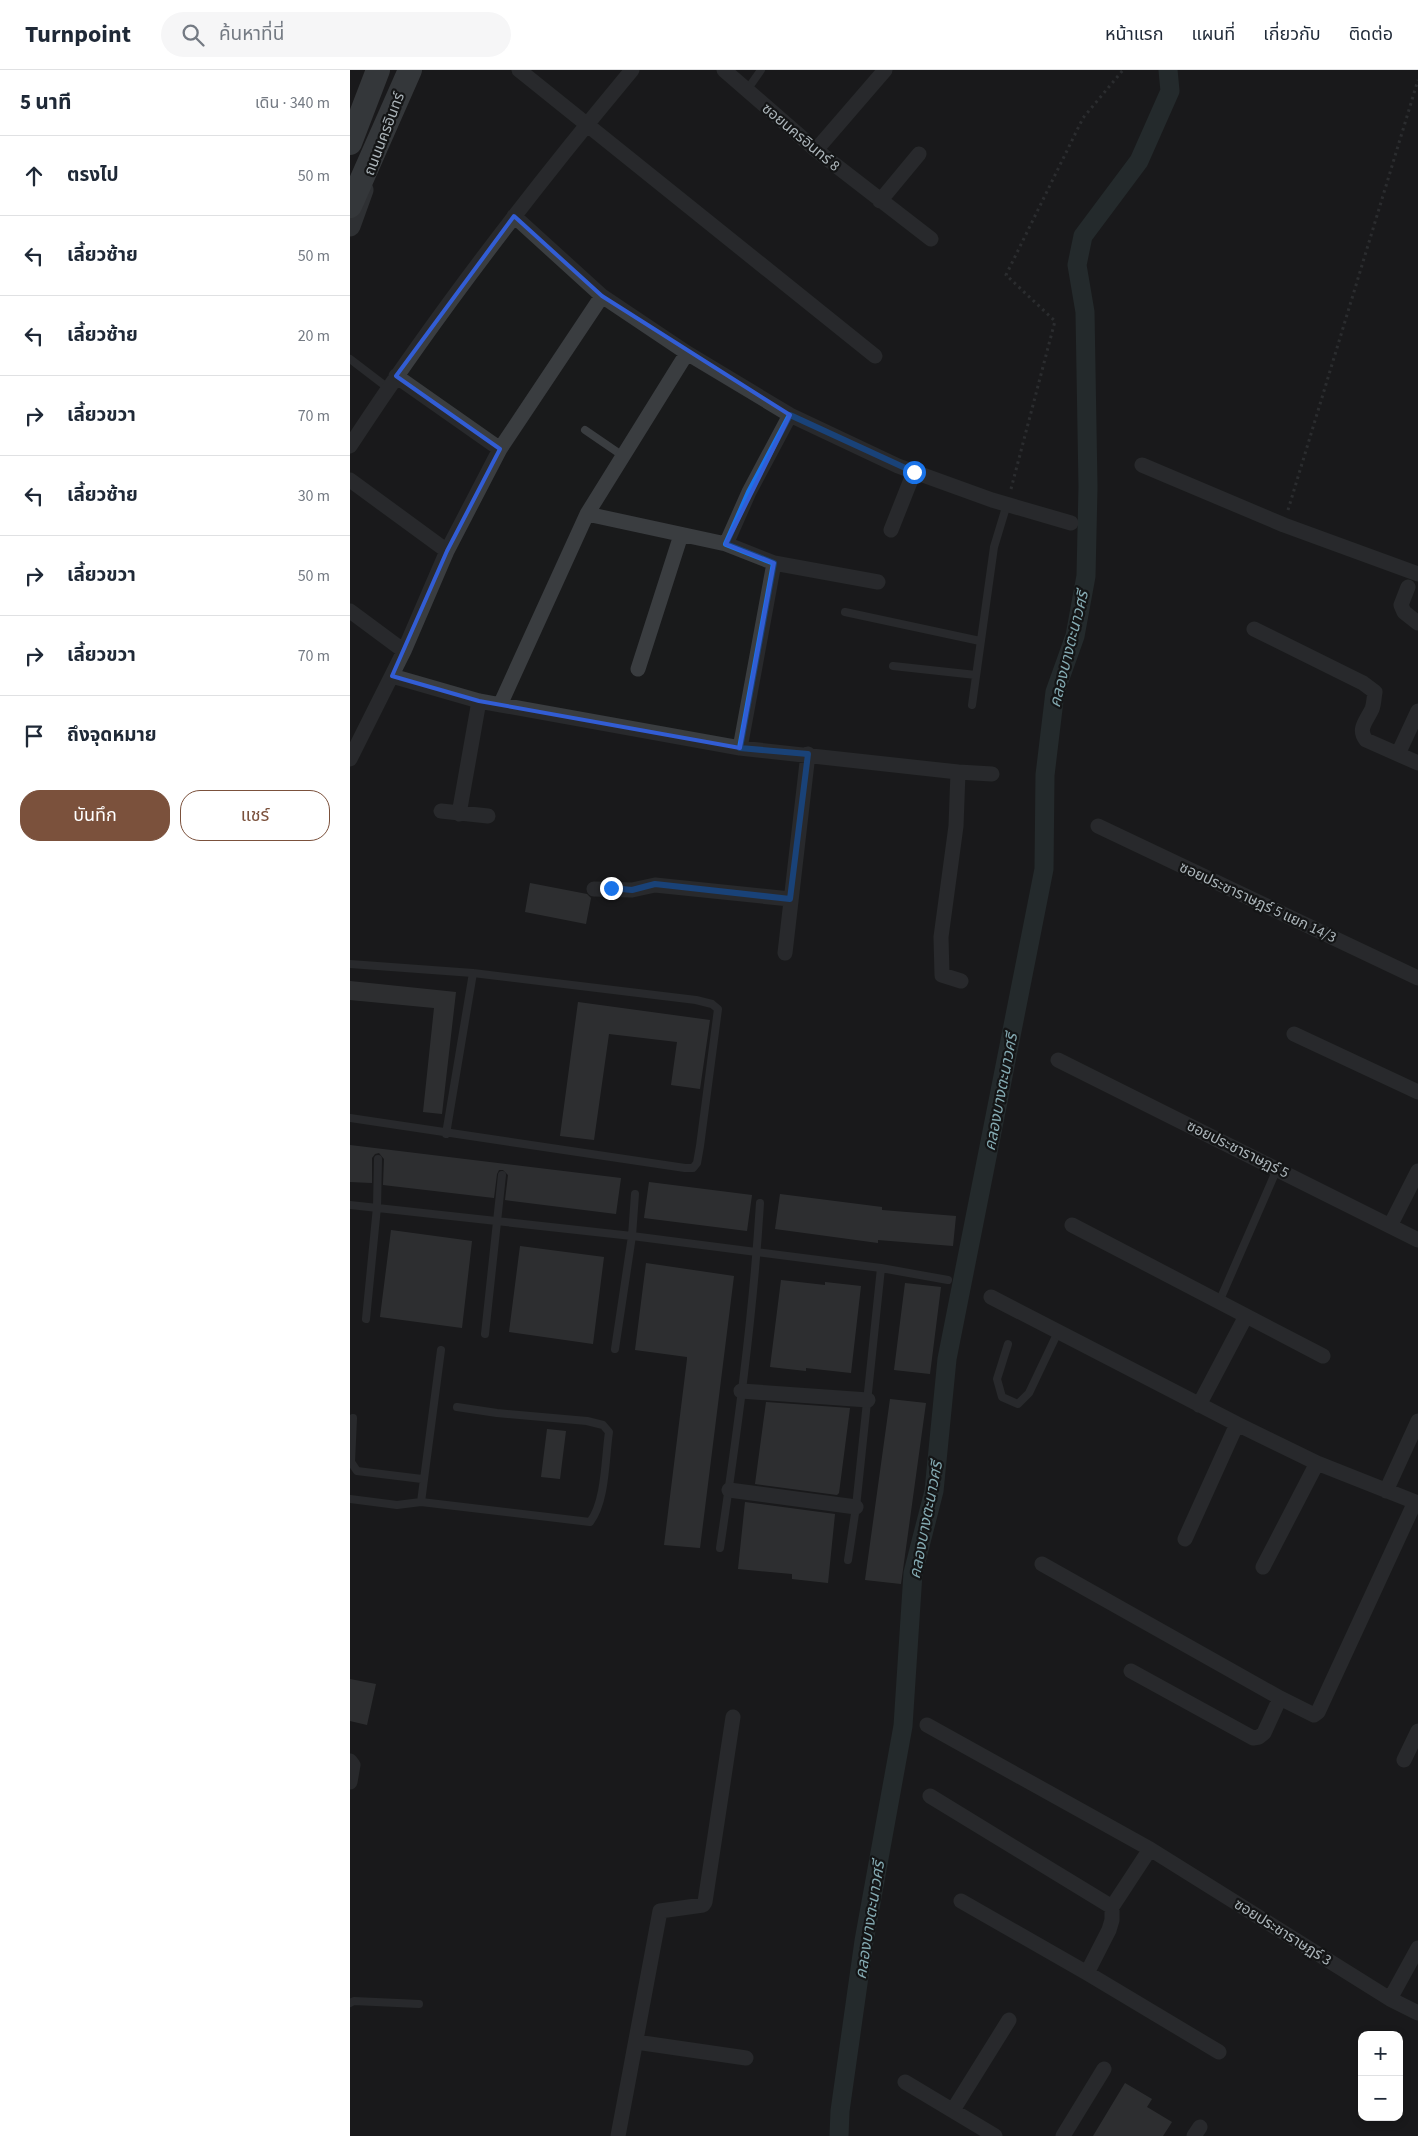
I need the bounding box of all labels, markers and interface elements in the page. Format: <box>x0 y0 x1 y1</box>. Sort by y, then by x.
search box <box>161 12 511 57</box>
text: Turnpoint <box>25 17 131 52</box>
icon: search <box>179 21 207 49</box>
text: ค้นหาที่นี่ <box>219 21 284 48</box>
text: หน้าแรก <box>1105 22 1163 47</box>
text: แผนที่ <box>1191 22 1235 47</box>
text: เกี่ยวกับ <box>1263 22 1321 47</box>
text: ติดต่อ <box>1349 22 1393 47</box>
text: 5 นาที <box>20 87 72 117</box>
street label: ถนนนครอินทร์ <box>359 89 410 179</box>
text: เดิน · 340 m <box>255 92 330 114</box>
street label: ซอยนครอินทร์ 8 <box>757 98 844 176</box>
icon: ahead <box>20 162 48 190</box>
text: ตรงไป <box>67 162 119 189</box>
text: 50 m <box>298 165 330 187</box>
icon: left <box>20 242 48 270</box>
text: เลี้ยวซ้าย <box>67 242 138 269</box>
text: 50 m <box>298 245 330 267</box>
icon: left <box>20 322 48 350</box>
text: เลี้ยวซ้าย <box>67 322 138 349</box>
text: 20 m <box>298 325 330 347</box>
icon: right <box>20 402 48 430</box>
text: เลี้ยวขวา <box>67 402 136 429</box>
text: 70 m <box>298 405 330 427</box>
route start <box>903 461 926 484</box>
icon: left <box>20 482 48 510</box>
text: เลี้ยวซ้าย <box>67 482 138 509</box>
text: 30 m <box>298 485 330 507</box>
icon: right <box>20 562 48 590</box>
text: เลี้ยวขวา <box>67 562 136 589</box>
text: 50 m <box>298 565 330 587</box>
water label: คลองบางตะนาวศรี <box>1044 586 1095 710</box>
icon: right <box>20 642 48 670</box>
text: เลี้ยวขวา <box>67 642 136 669</box>
text: 70 m <box>298 645 330 667</box>
icon: arrive <box>20 722 48 750</box>
text: ถึงจุดหมาย <box>67 722 157 749</box>
button: บันทึก <box>20 790 170 841</box>
button: แชร์ <box>180 790 330 841</box>
street label: ซอยประชาราษฎร์ 5 แยก 14/3 <box>1176 857 1340 948</box>
route end <box>600 877 623 900</box>
water label: คลองบางตะนาวศรี <box>979 1029 1024 1153</box>
street label: ซอยประชาราษฏร์ 5 <box>1183 1116 1292 1183</box>
water label: คลองบางตะนาวศรี <box>904 1457 949 1581</box>
water label: คลองบางตะนาวศรี <box>850 1857 891 1981</box>
street label: ซอยประชาราษฏร์ 3 <box>1230 1894 1336 1971</box>
map controls <box>1358 2031 1403 2121</box>
button: + <box>1358 2031 1403 2076</box>
button: − <box>1358 2076 1403 2121</box>

